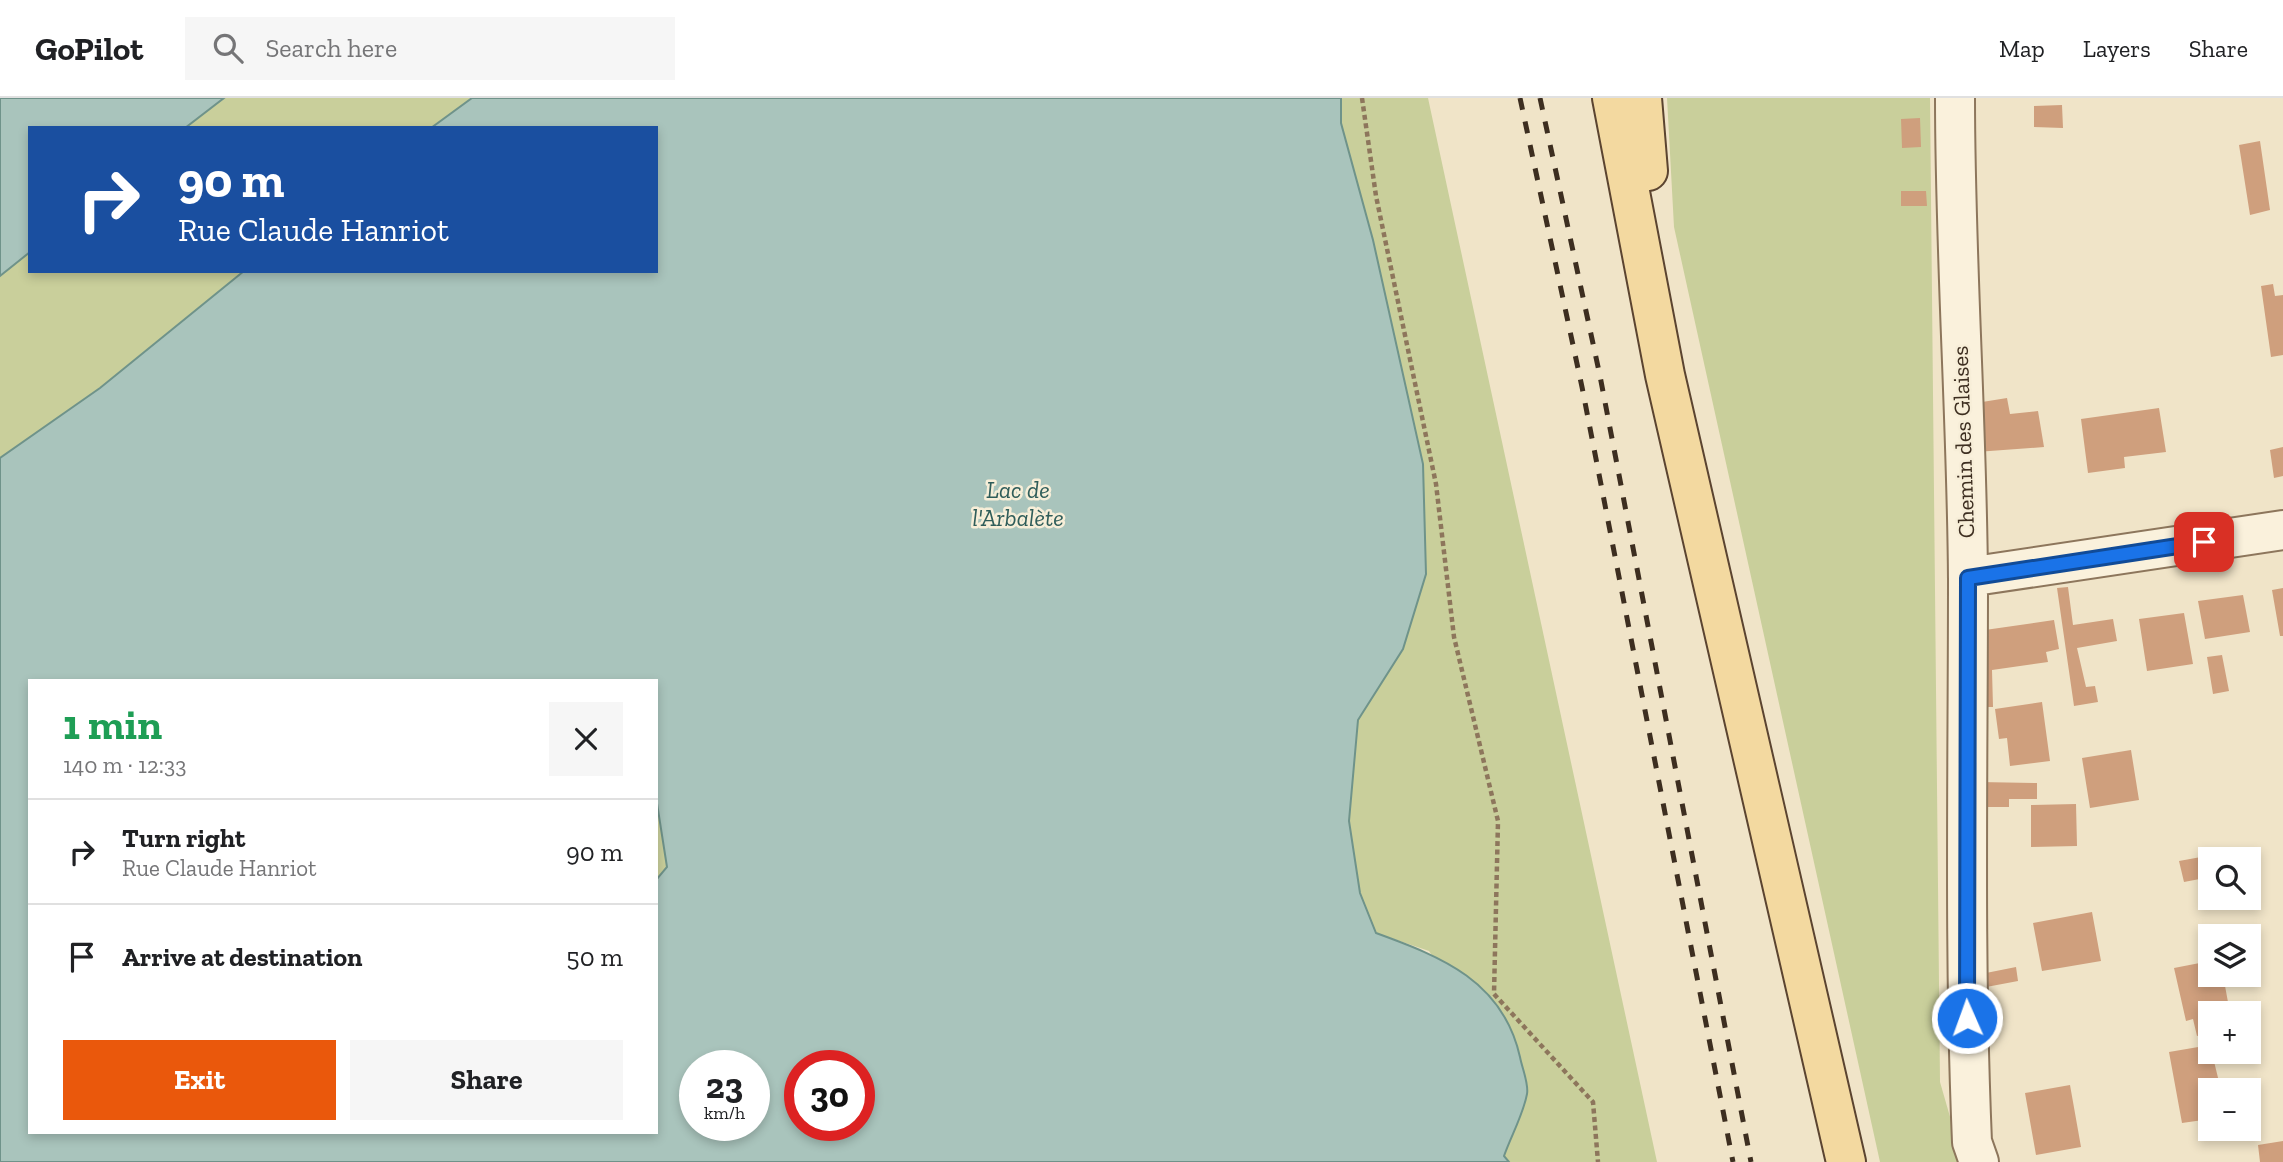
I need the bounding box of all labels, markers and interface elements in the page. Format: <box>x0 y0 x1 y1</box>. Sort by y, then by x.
search box <box>185 17 675 80</box>
text: GoPilot <box>35 29 143 68</box>
icon: search <box>209 29 247 67</box>
text: Search here <box>265 32 397 64</box>
text: Map <box>1999 34 2045 63</box>
text: Layers <box>2083 34 2151 63</box>
text: Share <box>2189 34 2248 63</box>
text: 90 m <box>178 151 285 210</box>
icon: right <box>63 154 154 245</box>
text: Rue Claude Hanriot <box>178 211 449 249</box>
street label: Chemin des Glaises <box>1946 345 1980 539</box>
water label: Lac de l'Arbalète <box>972 475 1064 532</box>
pin <box>2174 512 2234 572</box>
icon: arrive <box>2185 523 2223 561</box>
text: 1 min <box>63 699 162 750</box>
button: close <box>549 702 623 776</box>
text: 140 m · 12:33 <box>63 751 186 779</box>
text: Turn right <box>122 822 245 854</box>
icon: right <box>63 833 101 871</box>
text: 90 m <box>566 836 623 868</box>
map controls <box>2198 847 2261 1141</box>
button: search <box>2198 847 2261 910</box>
text: Rue Claude Hanriot <box>122 854 317 882</box>
button: layers <box>2198 924 2261 987</box>
icon: arrive <box>63 938 101 976</box>
text: Arrive at destination <box>122 941 362 973</box>
text: 50 m <box>566 941 623 973</box>
position arrow <box>1930 981 2004 1055</box>
button: + <box>2198 1001 2261 1064</box>
button: Exit <box>63 1040 336 1120</box>
button: Share <box>350 1040 623 1120</box>
speed limit sign: 30 <box>784 1050 875 1141</box>
text: 23 <box>706 1065 743 1107</box>
button: − <box>2198 1078 2261 1141</box>
text: km/h <box>704 1102 745 1124</box>

